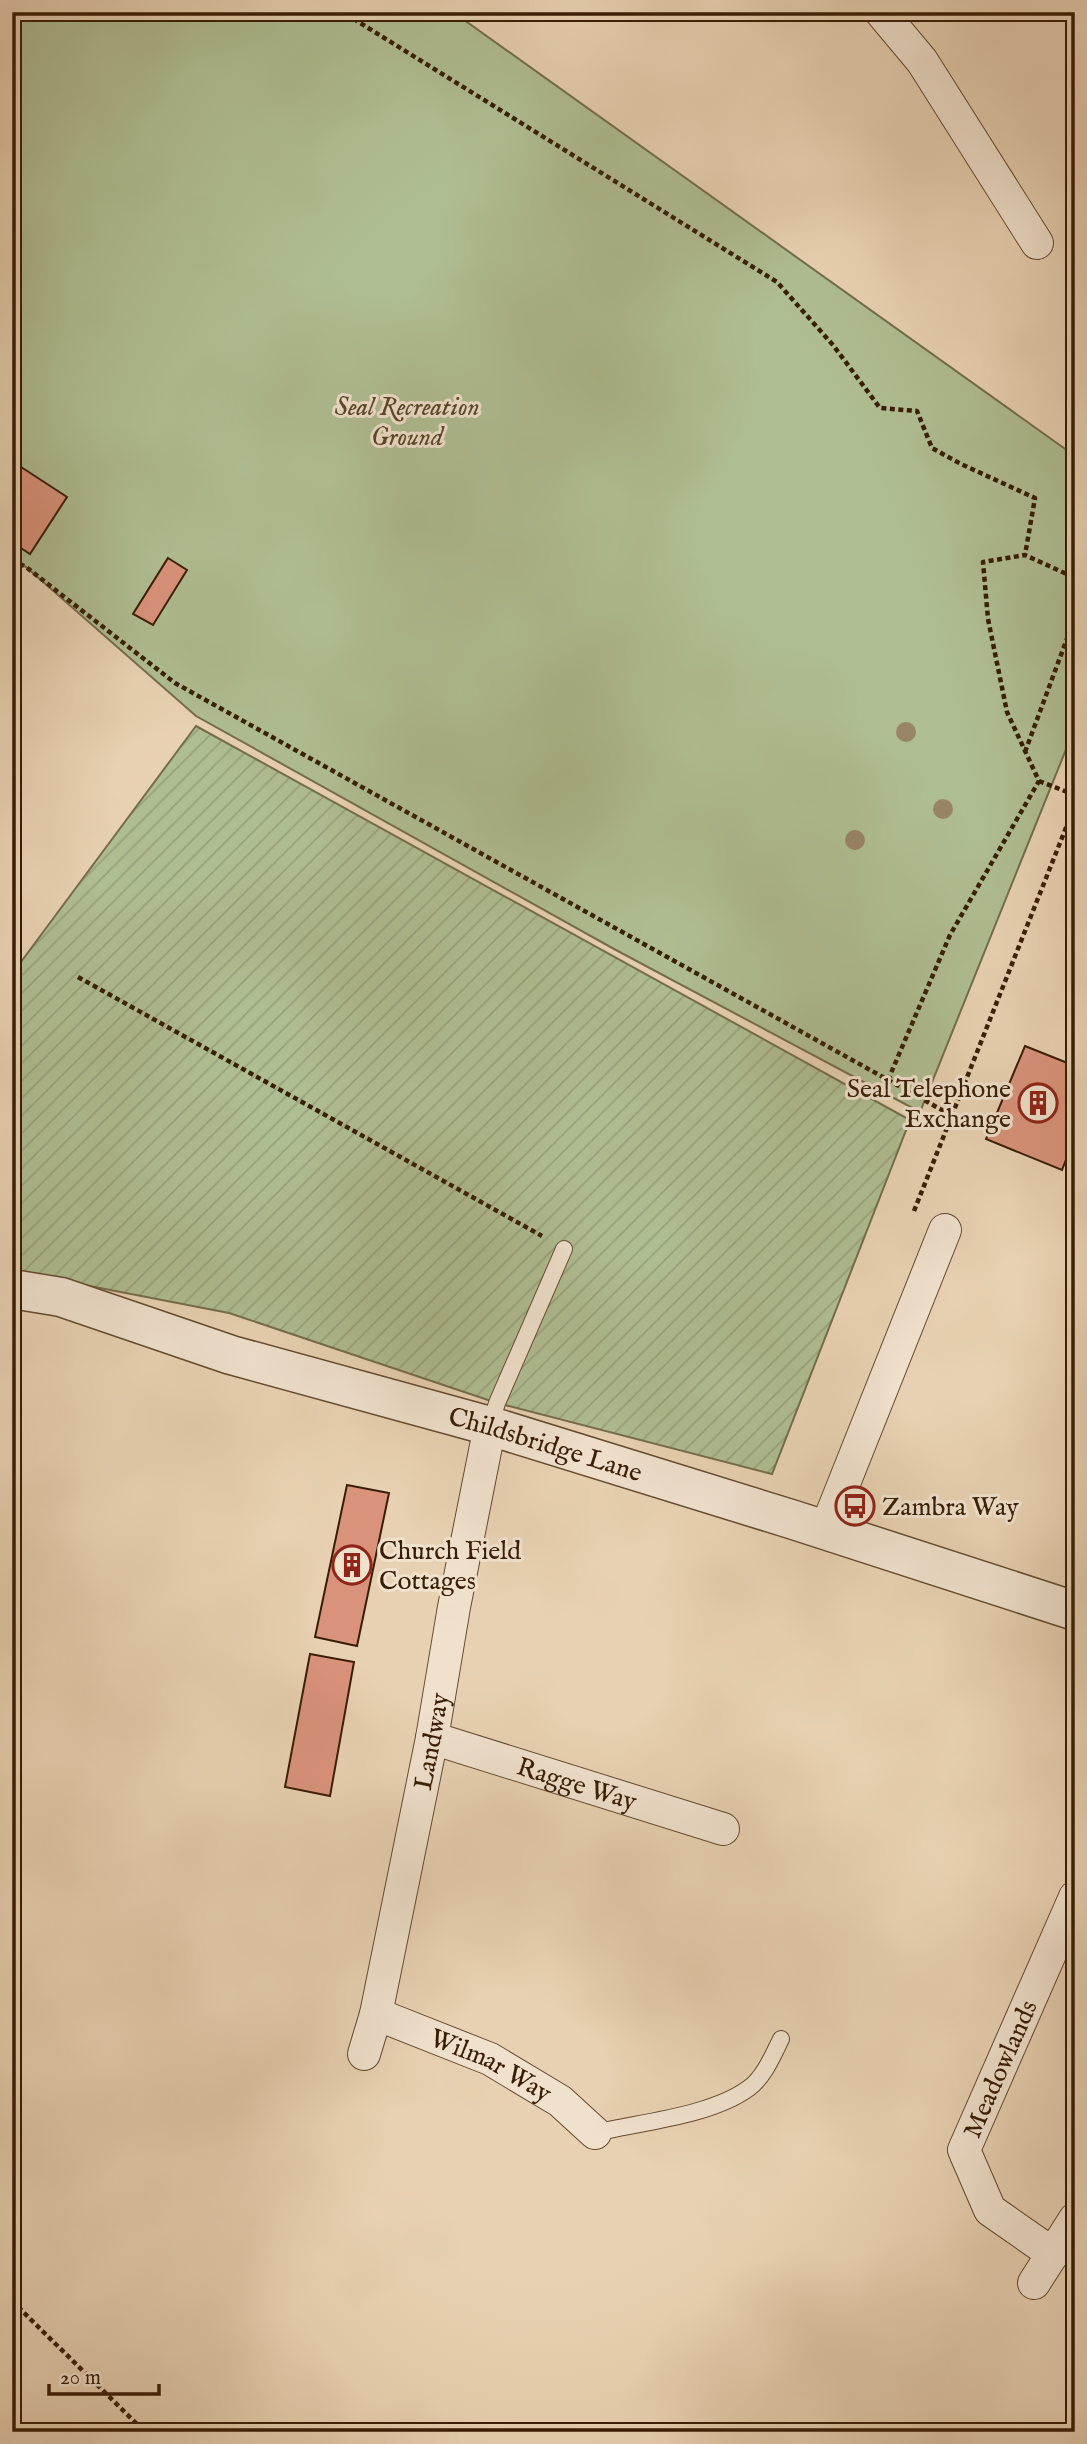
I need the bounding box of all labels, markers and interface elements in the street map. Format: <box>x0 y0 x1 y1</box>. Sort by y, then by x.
park label: Seal Recreation Ground <box>334 391 480 454</box>
place label: Seal Telephone Exchange <box>847 1073 1011 1136</box>
building icon: Seal Telephone Exchange <box>1017 1082 1059 1124</box>
street label: Childsbridge Lane <box>445 1400 646 1490</box>
bus stop icon: Zambra Way <box>834 1485 876 1527</box>
place label: Zambra Way <box>882 1491 1019 1524</box>
place label: Church Field Cottages <box>379 1535 521 1598</box>
building icon: Church Field Cottages <box>331 1544 373 1586</box>
street label: Landway <box>407 1690 457 1793</box>
street label: Ragge Way <box>513 1751 641 1819</box>
street label: Meadowlands <box>956 1995 1046 2143</box>
street label: Wilmar Way <box>425 2022 558 2110</box>
scale bar <box>49 2353 159 2397</box>
text: 20 m <box>60 2365 101 2392</box>

